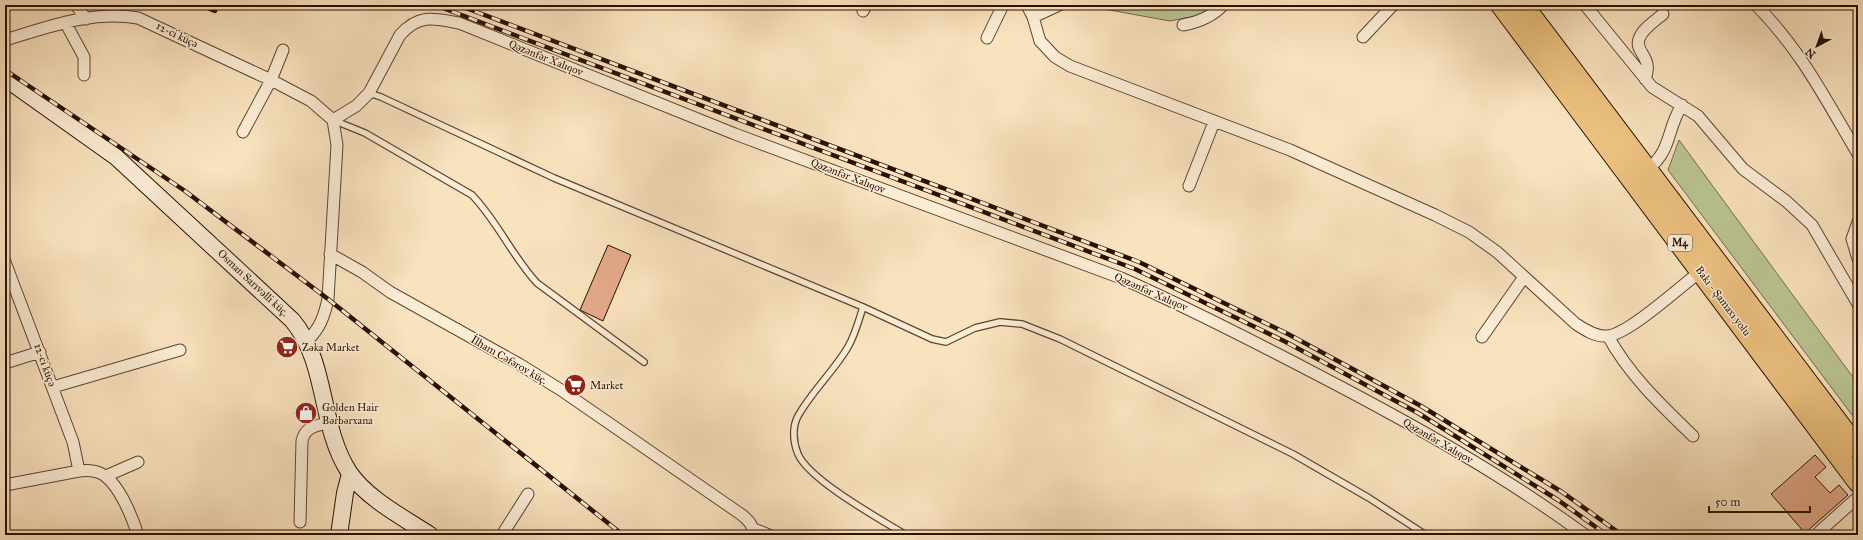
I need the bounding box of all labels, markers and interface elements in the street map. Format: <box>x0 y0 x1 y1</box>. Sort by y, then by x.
street label: 12-ci küçə <box>154 19 200 51</box>
north arrow <box>1797 26 1837 66</box>
street label: Qəzənfər Xalıqov <box>507 37 586 80</box>
text: N <box>1802 45 1819 61</box>
street label: Qəzənfər Xalıqov <box>808 156 888 197</box>
road number: M4 <box>1668 235 1692 251</box>
street label: Osman Sarıvəlli küç. <box>215 247 291 319</box>
street label: Bakı - Şamaxı yolu <box>1693 264 1754 339</box>
street label: Qəzənfər Xalıqov <box>1112 270 1190 315</box>
street label: İlham Cəfərov küç. <box>468 332 550 387</box>
supermarket icon: Zəka Market <box>274 334 300 360</box>
place label: Zəka Market <box>302 341 359 354</box>
street label: 12-ci küçə <box>31 342 59 388</box>
supermarket icon: Market <box>562 372 588 398</box>
place label: Market <box>590 379 624 392</box>
shop icon: Golden Hair Bərbərxana <box>293 400 319 426</box>
place label: Golden Hair Bərbərxana <box>322 401 379 427</box>
street label: Qəzənfər Xalıqov <box>1400 416 1476 468</box>
scale bar <box>1709 488 1810 514</box>
text: 50 m <box>1715 495 1740 509</box>

